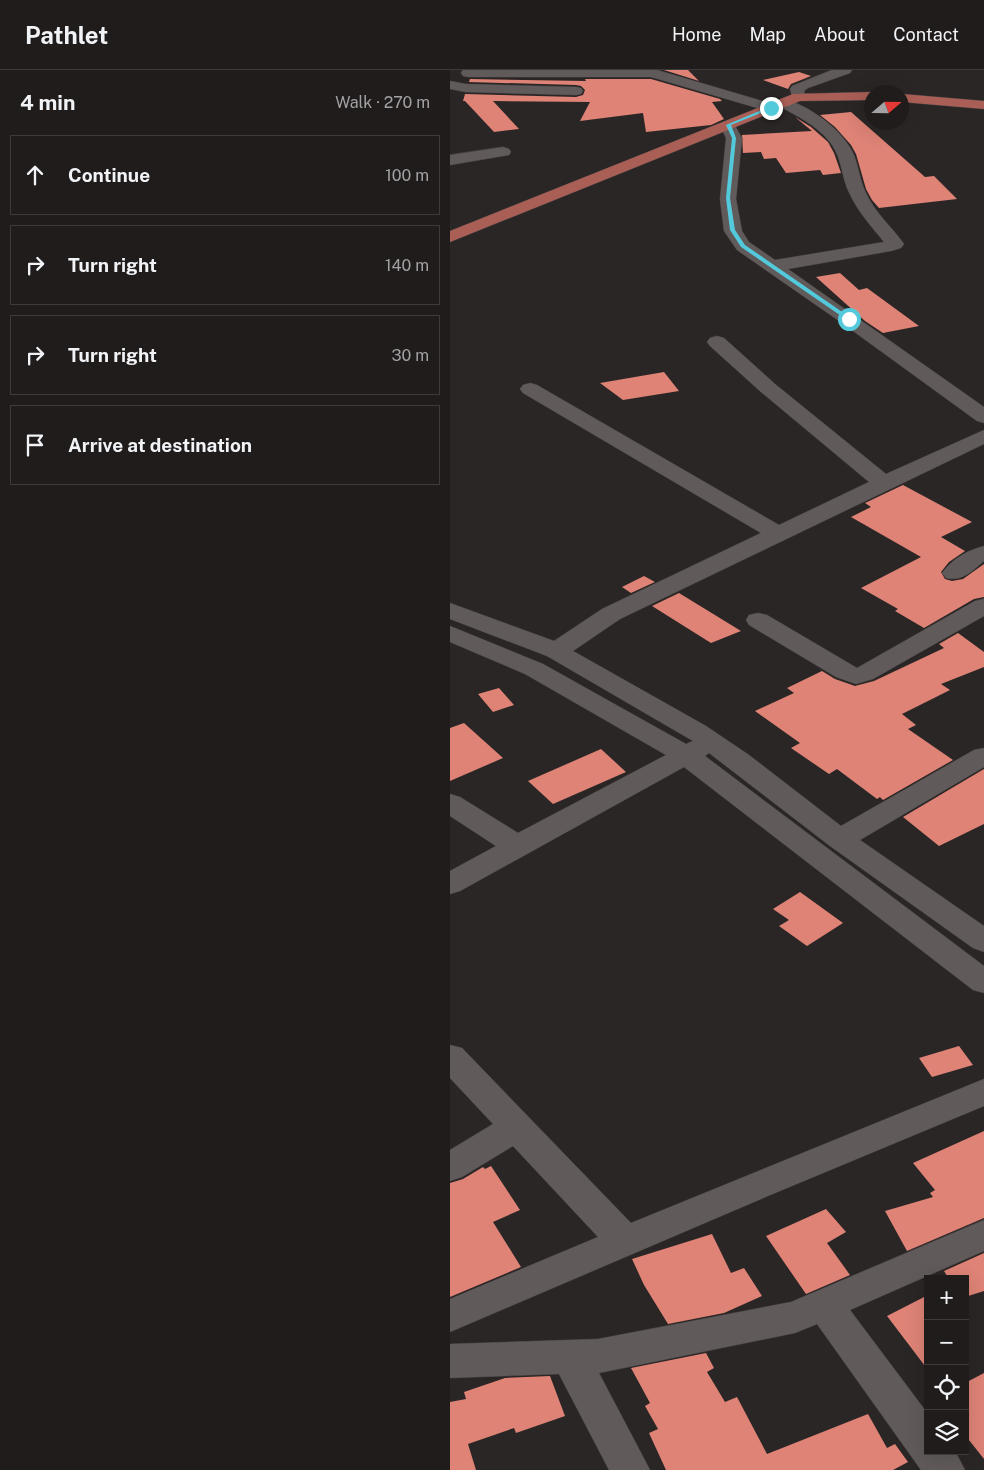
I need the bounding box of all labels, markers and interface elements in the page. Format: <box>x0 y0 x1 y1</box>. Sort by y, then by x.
text: Pathlet <box>25 21 108 49</box>
text: Home <box>672 24 722 45</box>
text: Map <box>750 24 786 45</box>
text: About <box>814 24 865 45</box>
text: Contact <box>893 24 959 45</box>
north arrow <box>864 85 909 130</box>
text: 4 min <box>20 90 75 115</box>
text: Walk · 270 m <box>335 93 430 112</box>
route end <box>760 97 783 120</box>
icon: ahead <box>21 161 49 189</box>
text: Continue <box>68 164 150 186</box>
text: 100 m <box>385 166 429 185</box>
icon: right <box>21 251 49 279</box>
text: Turn right <box>68 254 157 276</box>
text: 140 m <box>385 256 429 275</box>
route start <box>838 308 861 331</box>
icon: right <box>21 341 49 369</box>
text: Turn right <box>68 344 157 366</box>
text: 30 m <box>392 346 429 365</box>
icon: arrive <box>21 431 49 459</box>
text: Arrive at destination <box>68 434 252 456</box>
map controls <box>924 1275 969 1455</box>
button: + <box>924 1275 969 1320</box>
button: − <box>924 1320 969 1365</box>
button: locate <box>924 1365 969 1410</box>
button: layers <box>924 1410 969 1455</box>

